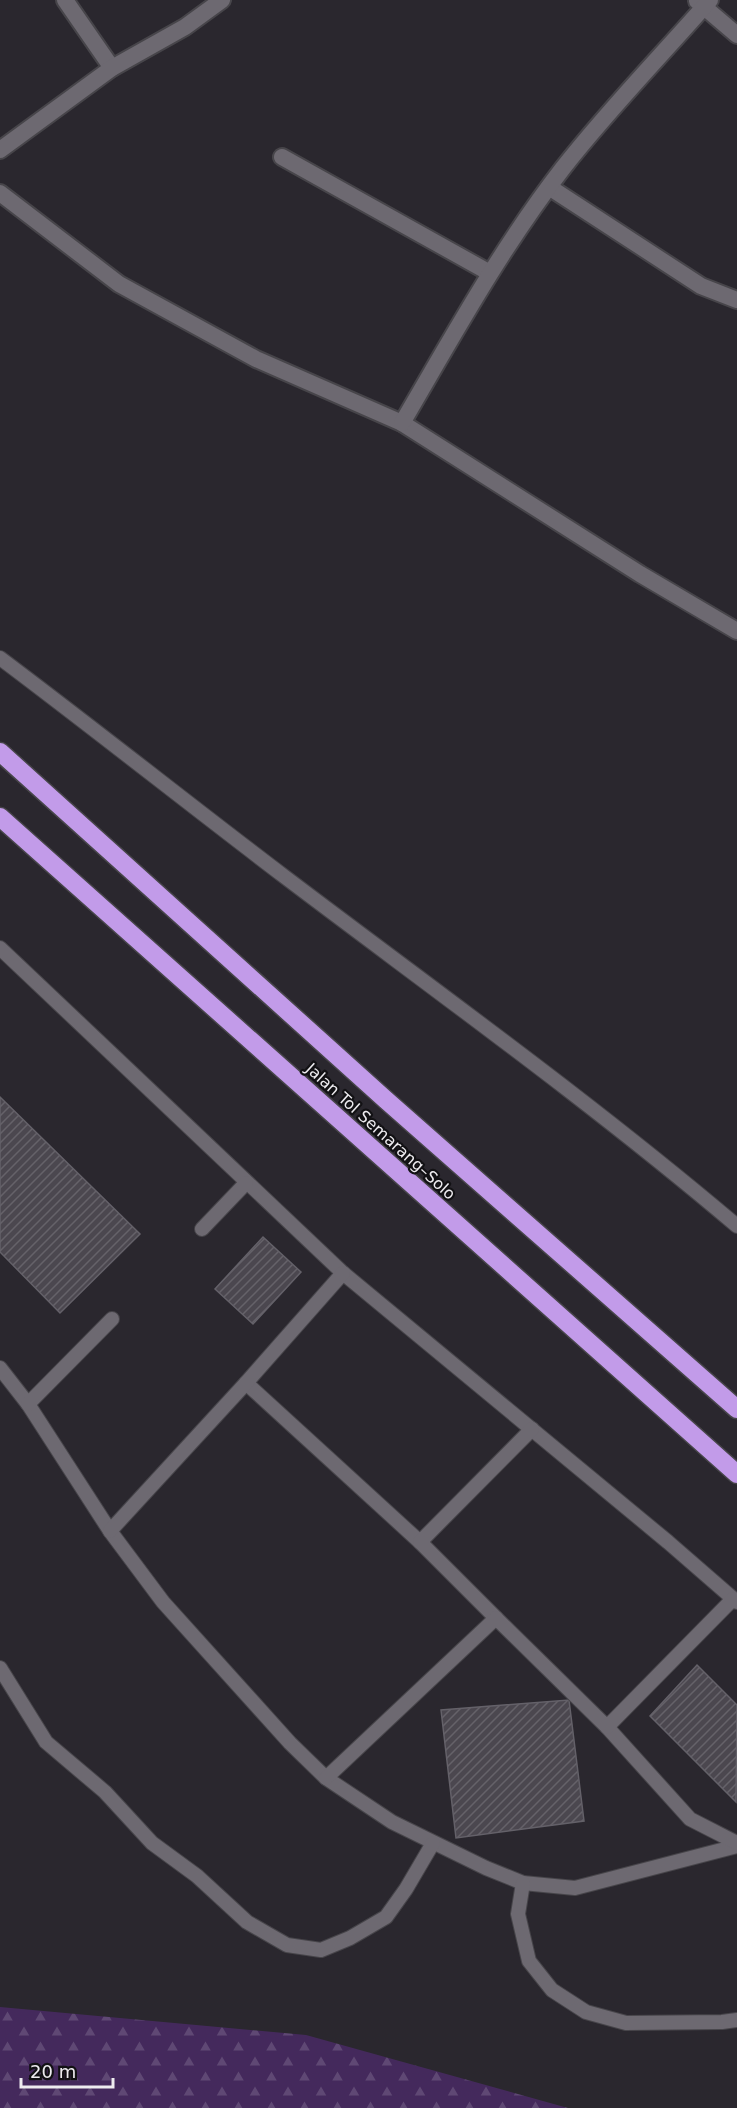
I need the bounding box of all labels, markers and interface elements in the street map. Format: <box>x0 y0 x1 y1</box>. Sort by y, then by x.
street label: Jalan Tol Semarang–Solo <box>301 1059 459 1204</box>
scale bar <box>21 2051 112 2089</box>
text: 20 m <box>30 2061 76 2082</box>

